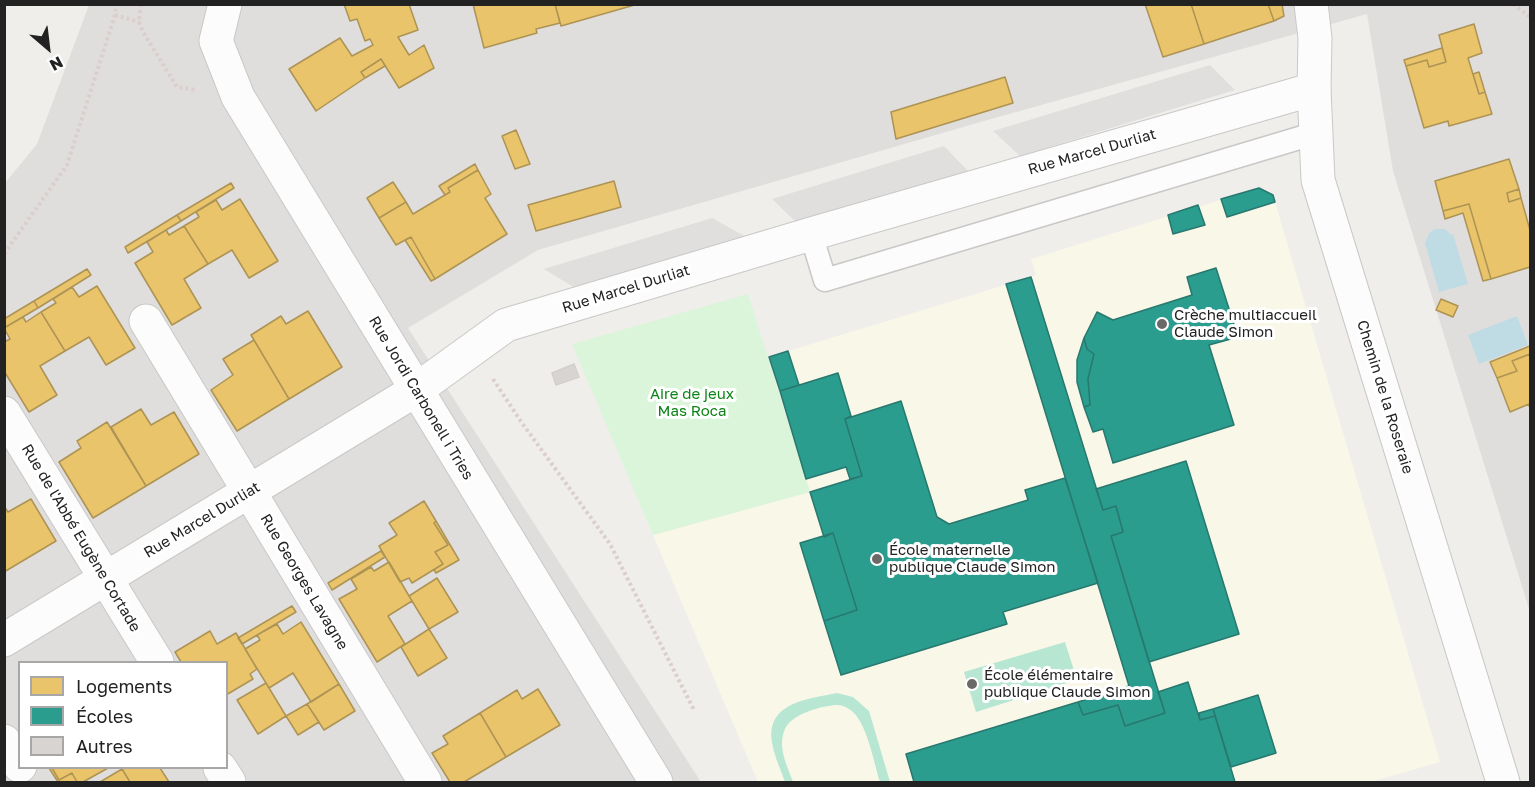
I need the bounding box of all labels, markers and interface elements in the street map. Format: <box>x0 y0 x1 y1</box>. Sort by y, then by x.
north arrow <box>18 18 78 78</box>
text: N <box>46 52 67 76</box>
street label: Rue Marcel Durliat <box>1026 125 1158 179</box>
street label: Rue Marcel Durliat <box>560 261 692 317</box>
place label: Crèche multiaccueil Claude Simon <box>1174 306 1317 341</box>
street label: Rue Jordi Carbonell i Tries <box>365 313 477 483</box>
marker: Crèche multiaccueil Claude Simon <box>1155 317 1169 331</box>
street label: Chemin de la Roseraie <box>1353 318 1417 476</box>
park label: Aire de jeux Mas Roca <box>650 385 734 420</box>
street label: Rue de l'Abbé Eugène Cortade <box>18 441 144 635</box>
street label: Rue Marcel Durliat <box>141 478 263 562</box>
street label: Rue Georges Lavagne <box>256 511 352 653</box>
place label: École maternelle publique Claude Simon <box>889 541 1055 576</box>
marker: École maternelle publique Claude Simon <box>870 552 884 566</box>
legend <box>18 661 228 769</box>
place label: École élémentaire publique Claude Simon <box>984 666 1150 701</box>
text: Logements <box>76 675 172 697</box>
marker: École élémentaire publique Claude Simon <box>965 677 979 691</box>
text: Écoles <box>76 705 133 727</box>
text: Autres <box>76 735 133 757</box>

